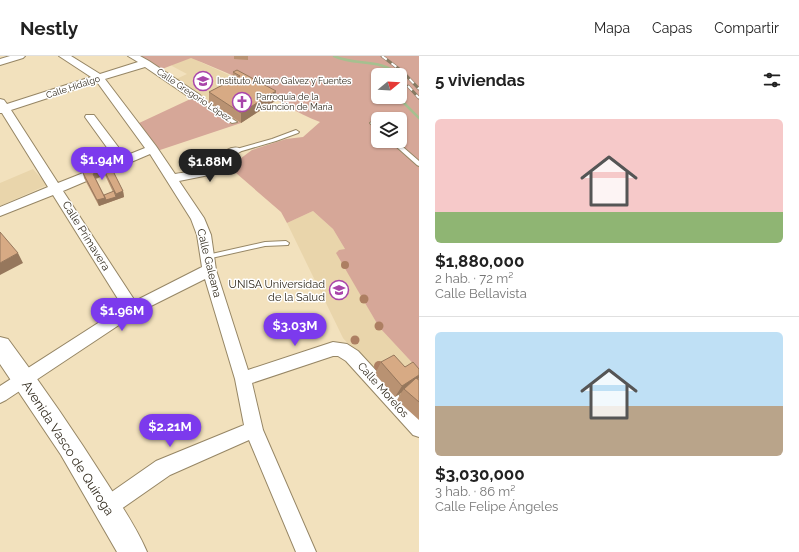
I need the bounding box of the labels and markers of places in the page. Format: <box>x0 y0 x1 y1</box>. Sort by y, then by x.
school or university icon: Instituto Alvaro Galvez y Fuentes <box>192 70 214 92</box>
place label: Instituto Alvaro Galvez y Fuentes <box>217 76 352 86</box>
church icon: Parroquia de la Asunción de María <box>231 91 253 113</box>
place label: Parroquia de la Asunción de María <box>256 92 333 112</box>
pin: $1.94M <box>69 147 135 181</box>
pin: $1.88M <box>177 149 243 183</box>
place label: UNISA Universidad de la Salud <box>229 278 325 304</box>
school or university icon: UNISA Universidad de la Salud <box>328 279 350 301</box>
pin: $1.96M <box>89 298 155 332</box>
pin: $3.03M <box>262 313 328 347</box>
pin: $2.21M <box>137 414 203 448</box>

